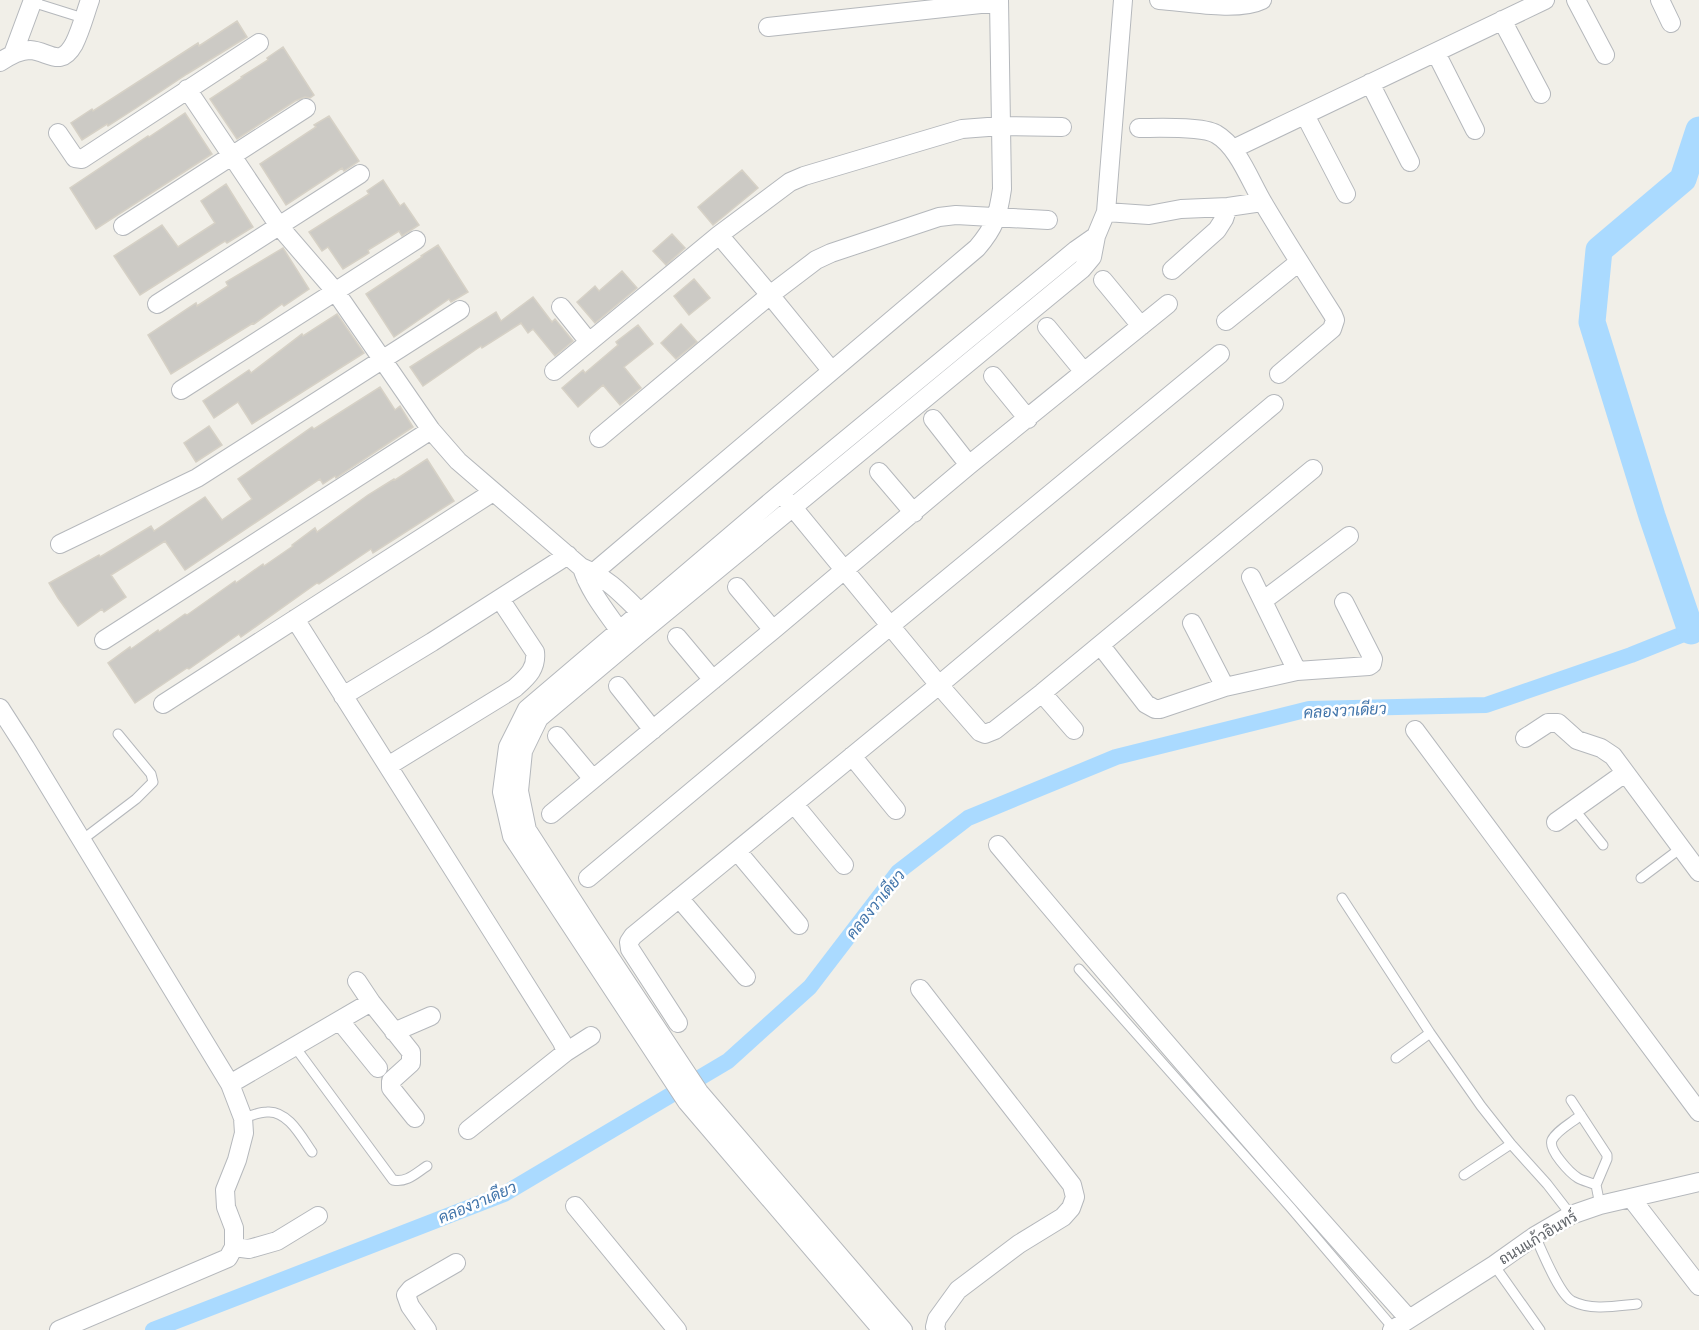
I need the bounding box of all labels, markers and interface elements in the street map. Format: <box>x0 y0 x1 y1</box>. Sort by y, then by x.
water label: คลองวาเดียว <box>1303 697 1387 722</box>
water label: คลองวาเดียว <box>840 865 909 943</box>
water label: คลองวาเดียว <box>434 1176 519 1227</box>
street label: ถนนแก้วอินทร์ <box>1495 1207 1580 1268</box>

